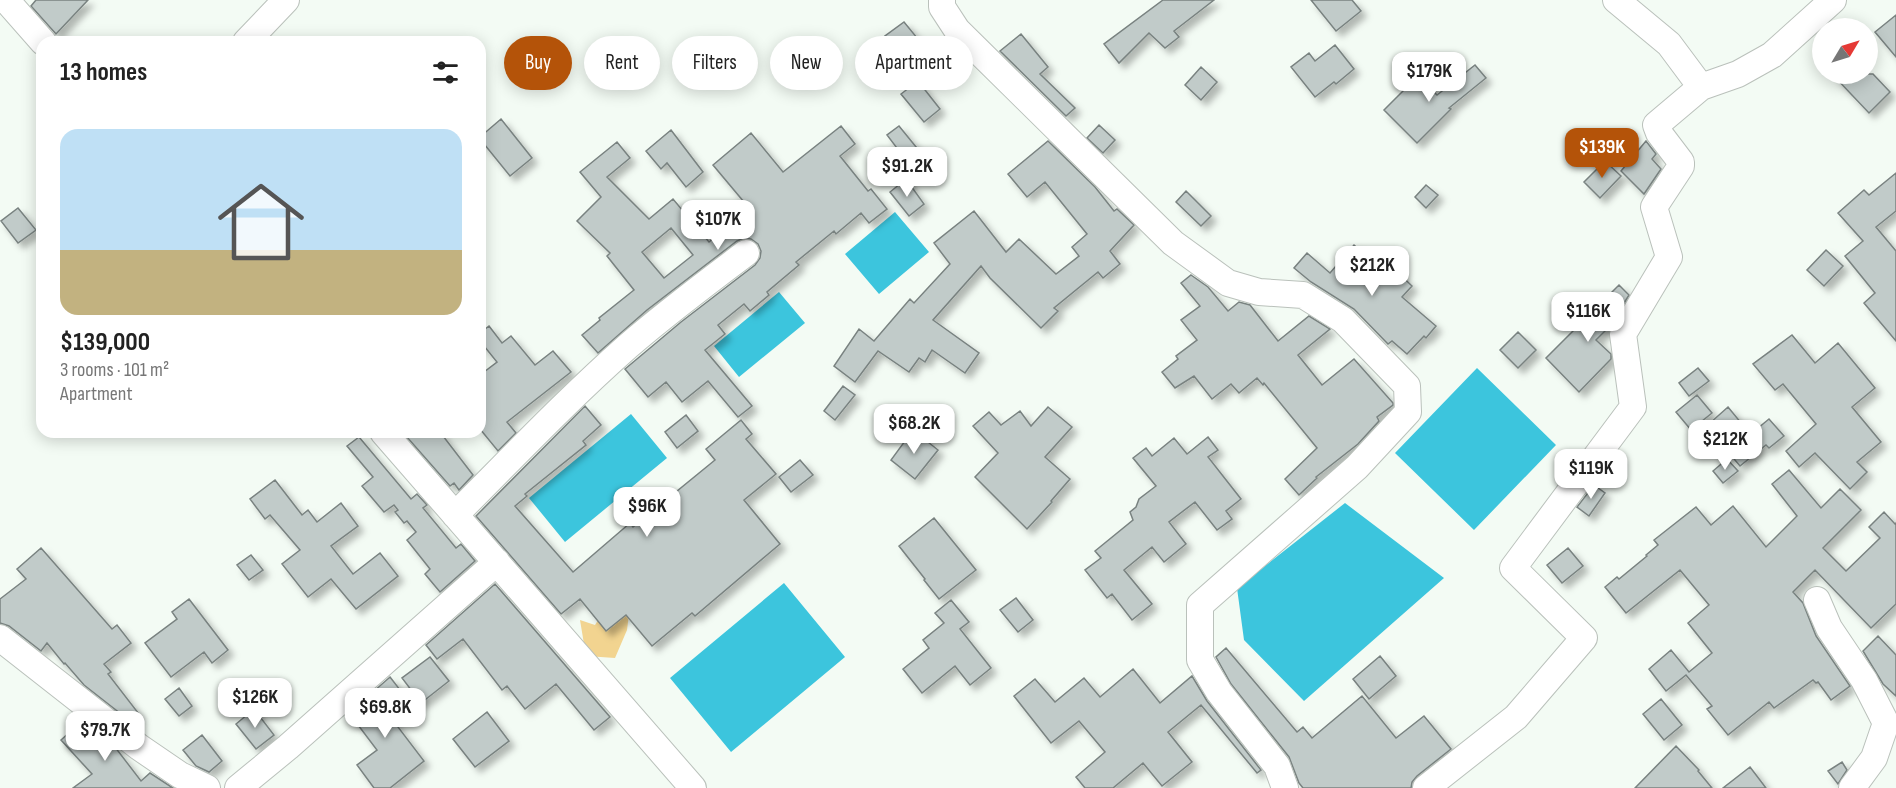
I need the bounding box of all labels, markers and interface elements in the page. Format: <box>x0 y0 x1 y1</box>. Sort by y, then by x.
north arrow <box>1812 18 1878 84</box>
map controls <box>1812 18 1878 84</box>
chip: Buy <box>504 36 572 90</box>
chip: Rent <box>584 36 660 90</box>
chip: Filters <box>672 36 758 90</box>
chip: New <box>770 36 843 90</box>
chip: Apartment <box>855 36 973 90</box>
pin: $179K <box>1387 52 1471 103</box>
icon: filters <box>429 56 462 89</box>
text: 13 homes <box>60 57 147 88</box>
text: $179K <box>1406 59 1452 83</box>
pin: $139K <box>1560 128 1644 179</box>
text: $139K <box>1579 135 1625 159</box>
pin: $91.2K <box>858 147 956 198</box>
text: $91.2K <box>881 154 933 178</box>
icon: home <box>207 168 315 276</box>
pin: $107K <box>676 200 760 251</box>
text: $107K <box>695 207 741 231</box>
pin: $212K <box>1330 246 1414 297</box>
text: $212K <box>1349 253 1395 277</box>
pin: $116K <box>1546 292 1630 343</box>
text: $116K <box>1565 299 1611 323</box>
text: $139,000 <box>60 327 150 358</box>
text: 3 rooms · 101 m² <box>60 358 169 382</box>
text: Apartment <box>60 382 133 406</box>
pin: $68.2K <box>865 404 963 455</box>
text: $68.2K <box>888 411 940 435</box>
pin: $212K <box>1683 420 1767 471</box>
text: $212K <box>1702 427 1748 451</box>
pin: $119K <box>1549 449 1633 500</box>
text: $119K <box>1568 456 1614 480</box>
pin: $96K <box>611 487 683 538</box>
text: $96K <box>628 494 666 518</box>
pin: $126K <box>213 678 297 729</box>
text: $126K <box>232 685 278 709</box>
pin: $69.8K <box>336 688 434 739</box>
text: $69.8K <box>359 695 411 719</box>
pin: $79.7K <box>56 711 154 762</box>
text: $79.7K <box>80 718 130 742</box>

